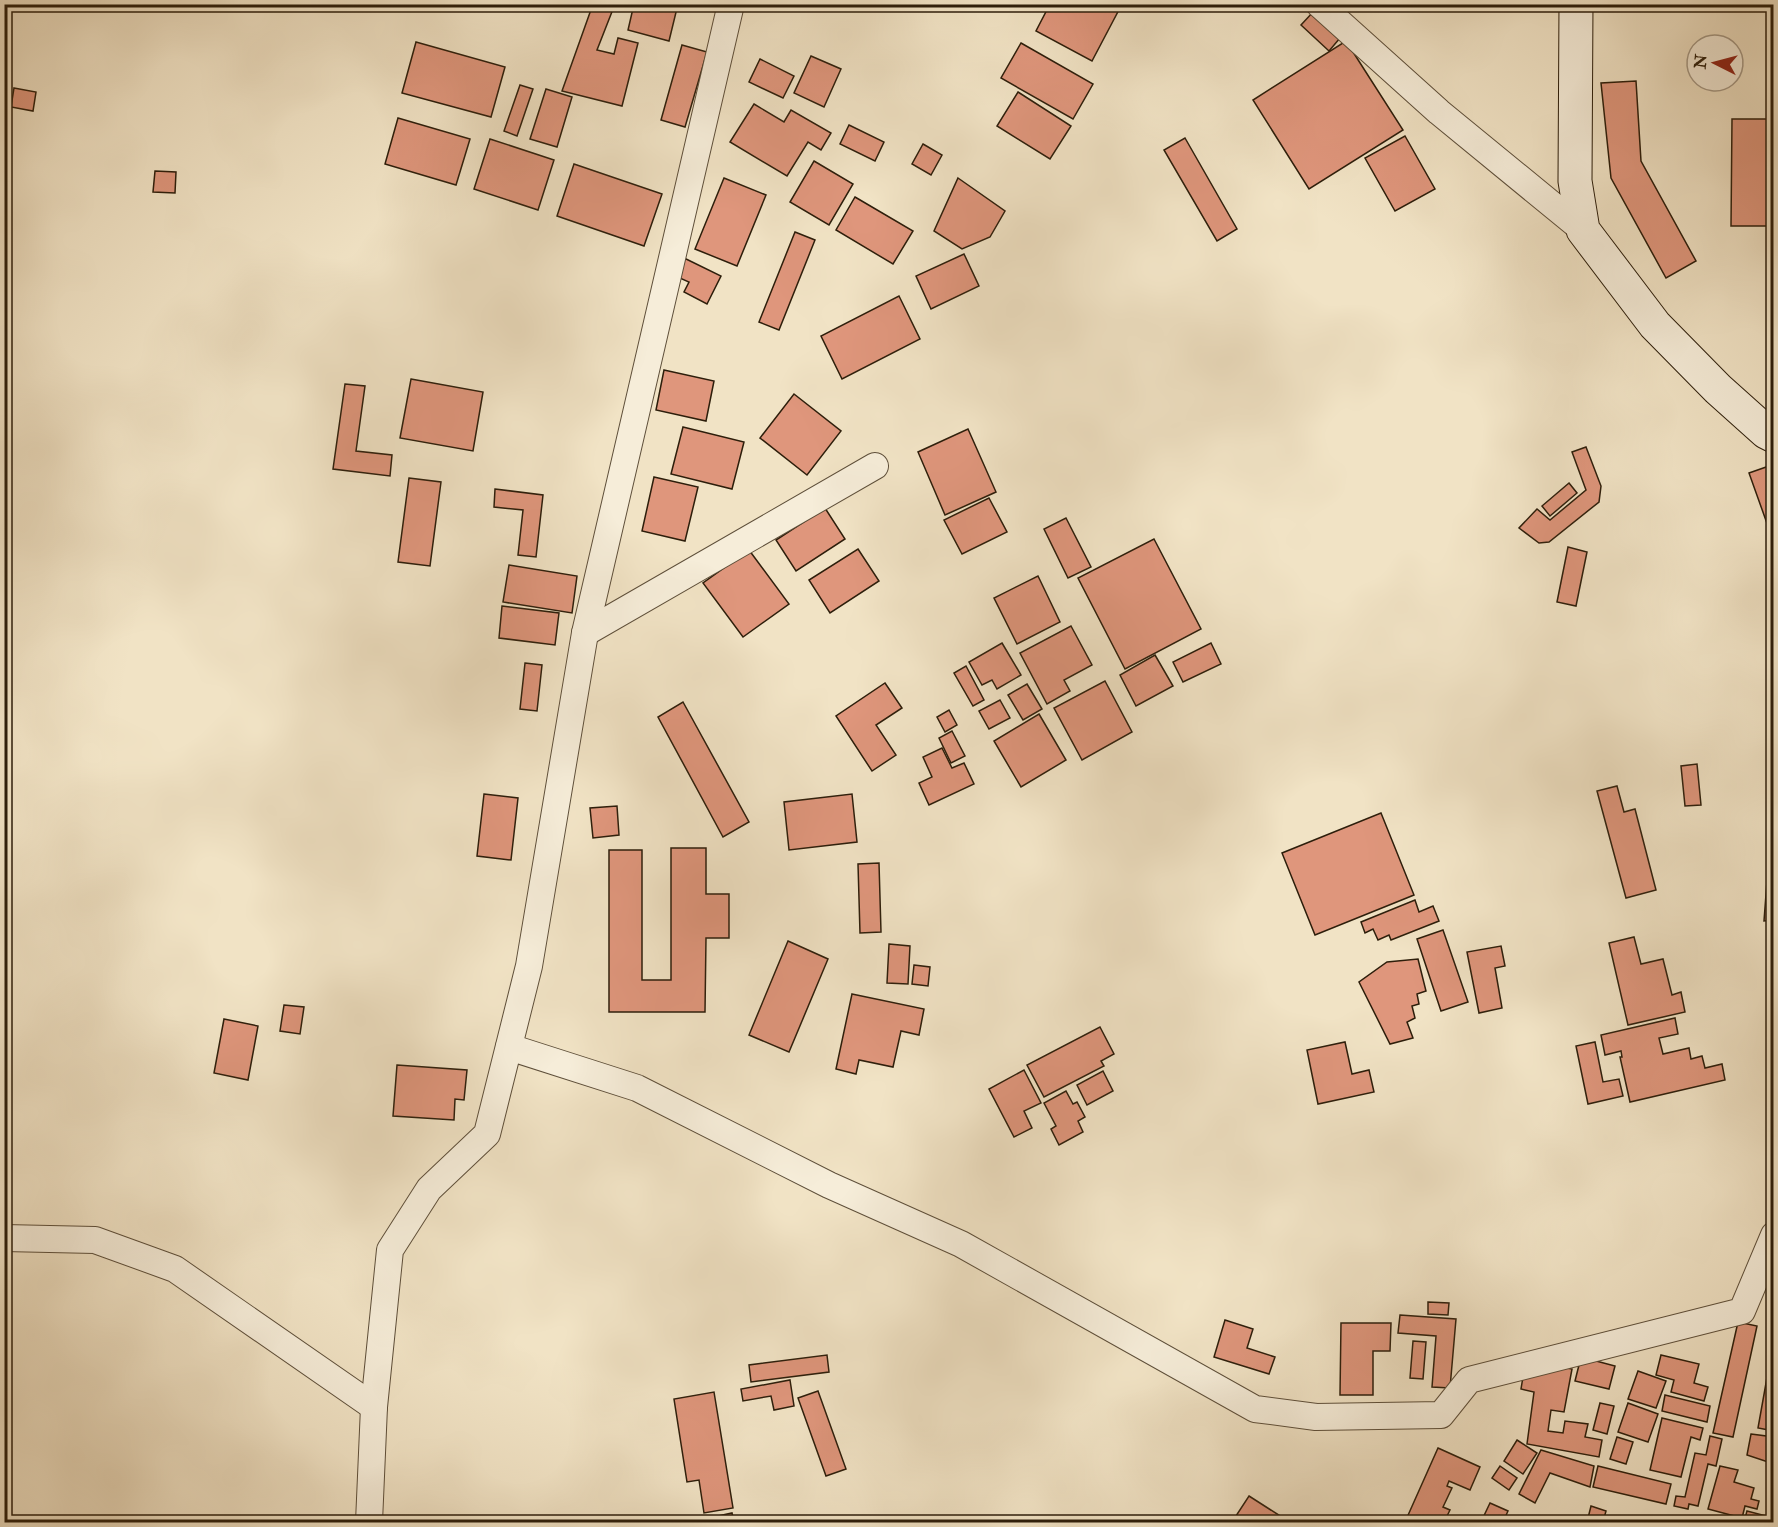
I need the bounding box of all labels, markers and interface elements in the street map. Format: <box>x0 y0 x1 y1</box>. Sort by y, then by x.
north arrow <box>1685 33 1745 93</box>
text: N <box>1690 53 1712 71</box>

